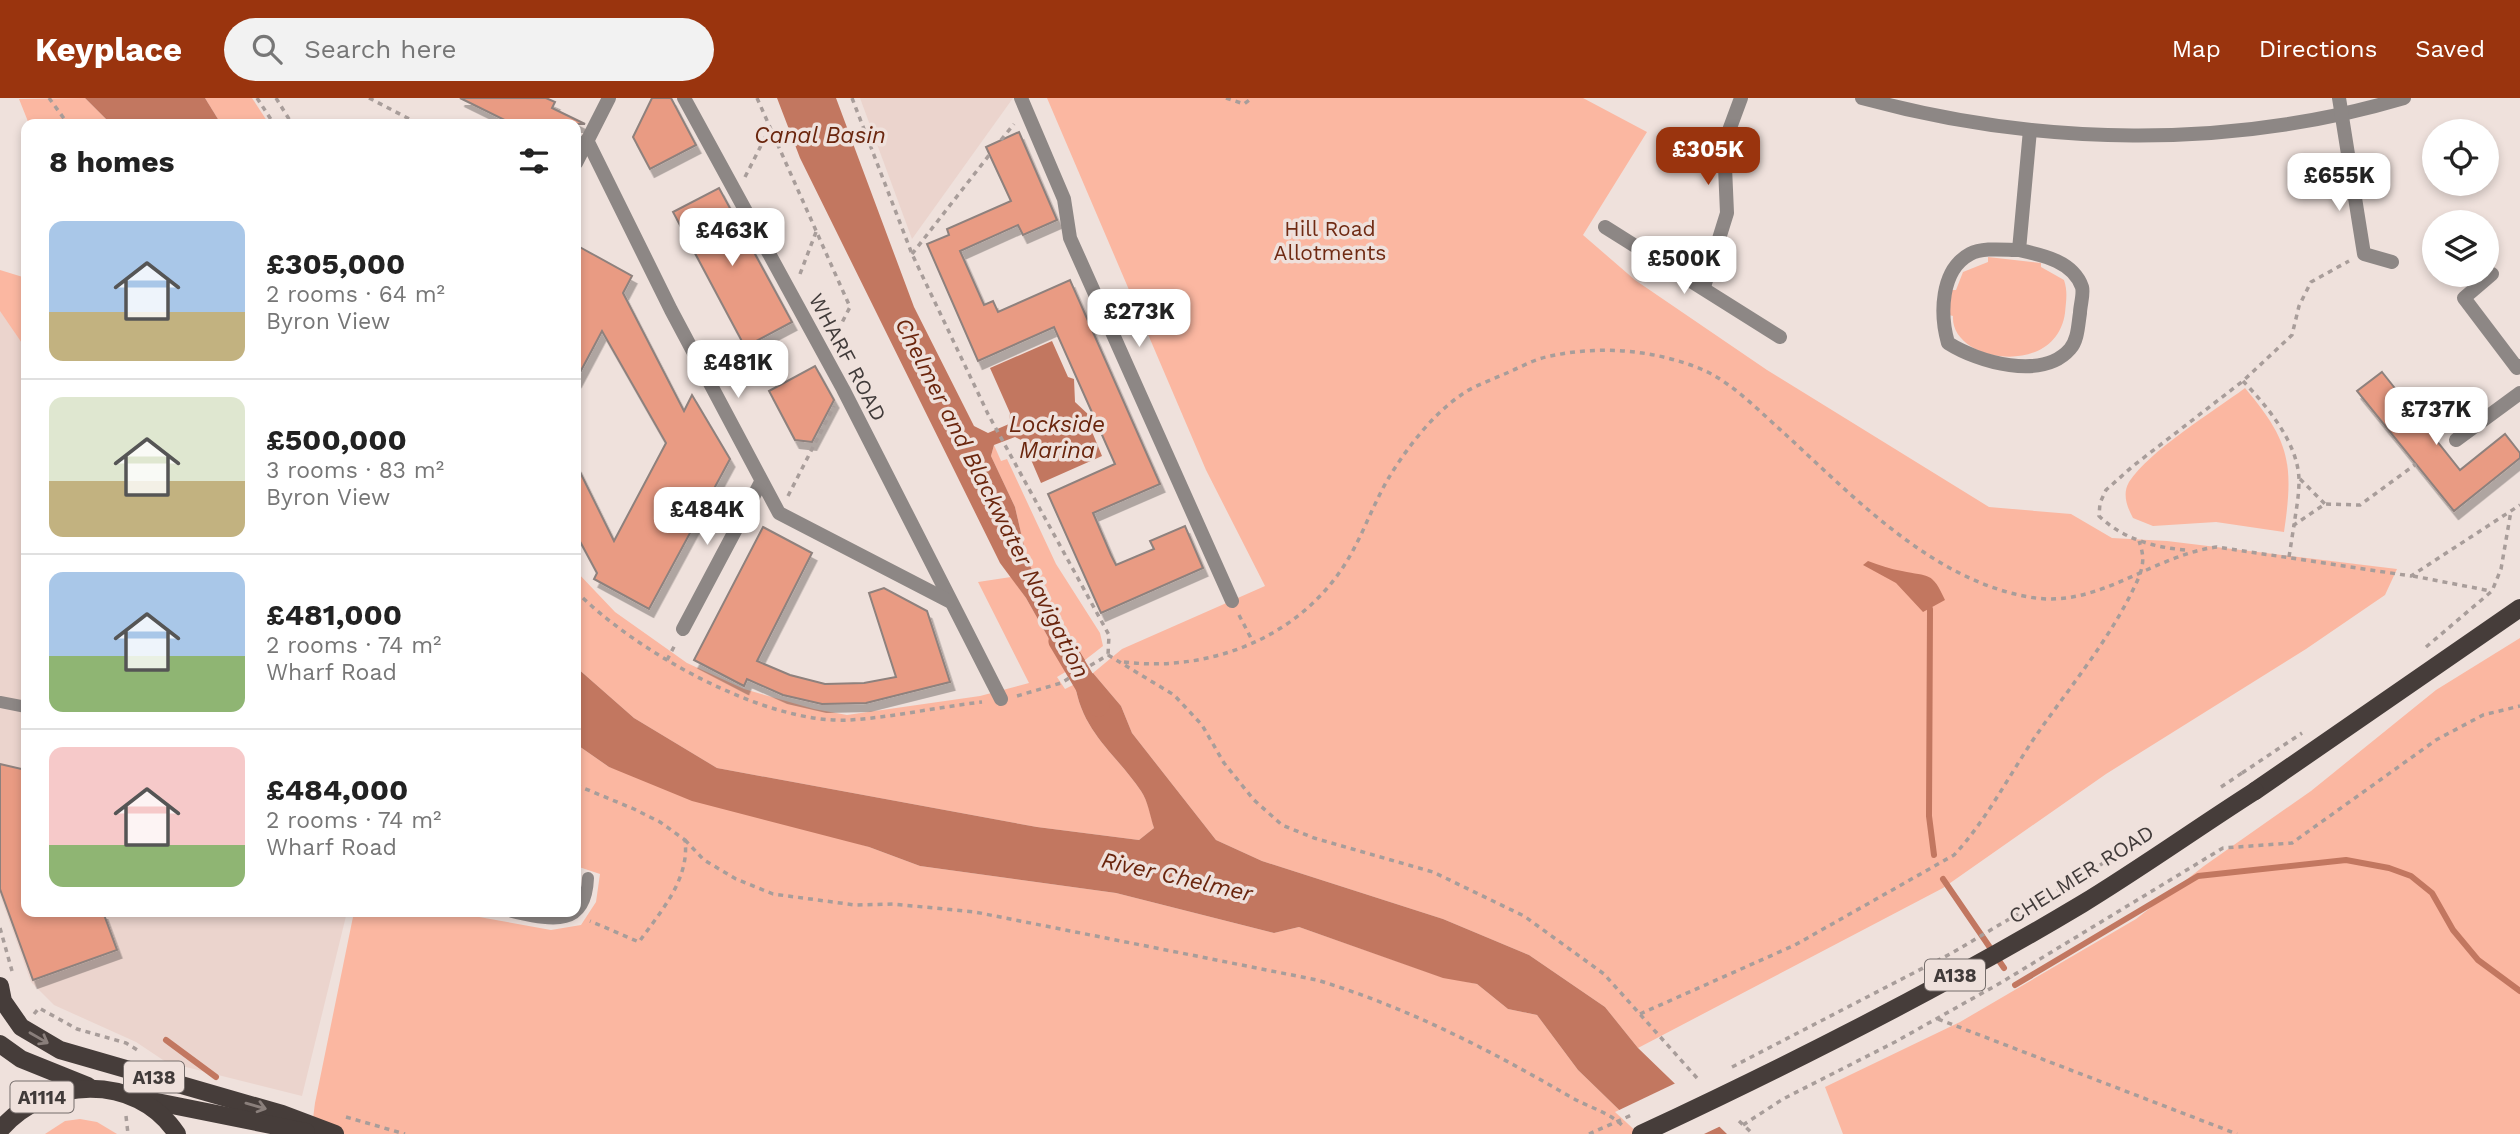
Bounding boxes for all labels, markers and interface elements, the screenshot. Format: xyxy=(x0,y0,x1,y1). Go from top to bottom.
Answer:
search box xyxy=(224,18,714,81)
text: Keyplace xyxy=(35,30,182,69)
icon: search xyxy=(248,30,286,68)
text: Search here xyxy=(304,34,457,64)
text: Map xyxy=(2172,35,2221,63)
text: Directions xyxy=(2259,35,2377,63)
text: Saved xyxy=(2415,35,2485,63)
map controls xyxy=(2422,119,2499,287)
button: locate xyxy=(2422,119,2499,196)
water label: Canal Basin xyxy=(754,122,886,149)
pin: £305K xyxy=(1659,127,1757,187)
text: £305K xyxy=(1672,136,1744,163)
icon: filters xyxy=(515,142,553,180)
text: 8 homes xyxy=(49,144,175,179)
pin: £655K xyxy=(2290,153,2388,213)
text: £655K xyxy=(2303,162,2375,189)
pin: £463K xyxy=(683,208,781,268)
button: layers xyxy=(2422,210,2499,287)
park label: Hill Road Allotments xyxy=(1274,216,1386,265)
text: £463K xyxy=(696,217,768,244)
pin: £500K xyxy=(1635,236,1733,296)
text: £500K xyxy=(1647,245,1721,272)
text: £305,000 xyxy=(266,246,405,281)
icon: home xyxy=(105,249,189,333)
text: 2 rooms · 64 m² xyxy=(266,281,445,308)
street label: WHARF ROAD xyxy=(804,289,892,425)
pin: £273K xyxy=(1090,289,1188,349)
text: £273K xyxy=(1103,298,1175,325)
text: Byron View xyxy=(266,308,390,335)
water label: Chelmer and Blackwater Navigation xyxy=(889,314,1095,682)
pin: £481K xyxy=(689,341,787,400)
text: £481K xyxy=(703,349,773,376)
pin: £737K xyxy=(2387,388,2485,447)
text: £737K xyxy=(2401,396,2471,423)
water label: Lockside Marina xyxy=(1009,411,1105,464)
text: £500,000 xyxy=(266,422,407,457)
icon: home xyxy=(105,425,189,509)
text: 3 rooms · 83 m² xyxy=(266,457,444,484)
text: Byron View xyxy=(266,484,390,511)
pin: £484K xyxy=(658,488,756,547)
text: £484K xyxy=(670,496,744,523)
text: £481,000 xyxy=(266,597,402,632)
icon: home xyxy=(105,600,189,684)
text: 2 rooms · 74 m² xyxy=(266,632,441,659)
text: Wharf Road xyxy=(266,659,397,686)
text: £484,000 xyxy=(266,772,408,807)
icon: home xyxy=(105,775,189,859)
text: 2 rooms · 74 m² xyxy=(266,807,441,834)
street label: CHELMER ROAD xyxy=(2004,819,2158,929)
text: Wharf Road xyxy=(266,834,397,861)
water label: River Chelmer xyxy=(1099,846,1256,908)
road number: A138 xyxy=(1925,960,1985,990)
one-way arrow xyxy=(29,1031,49,1045)
road number: A138 xyxy=(124,1062,184,1093)
road number: A1114 xyxy=(10,1082,74,1113)
one-way arrow xyxy=(245,1101,267,1114)

